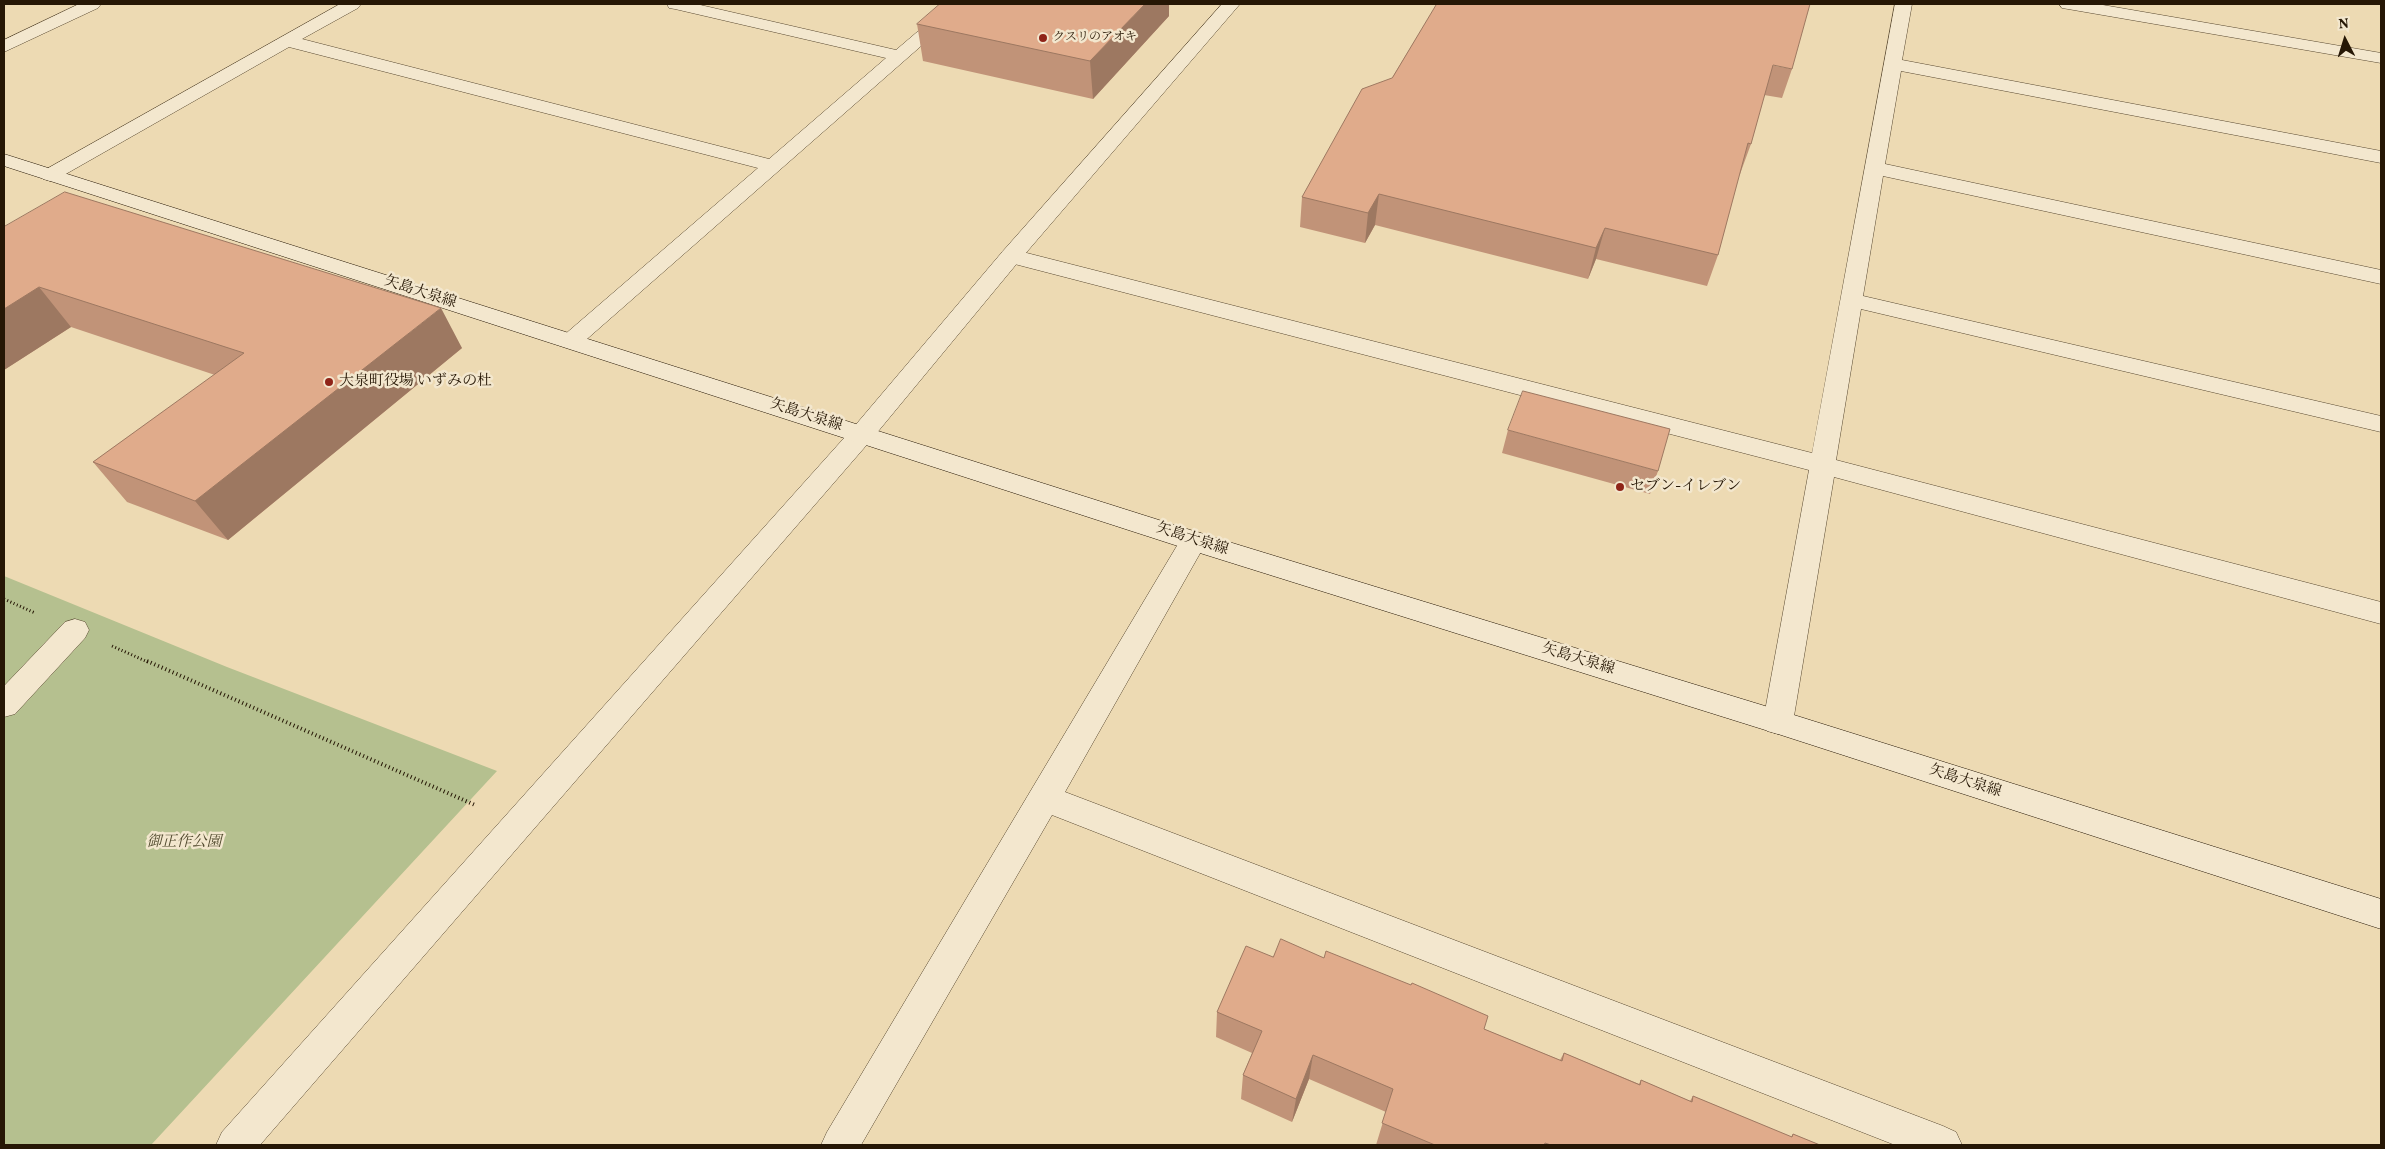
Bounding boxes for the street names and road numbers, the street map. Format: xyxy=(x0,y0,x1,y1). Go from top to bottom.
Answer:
street label: 矢島大泉線 xyxy=(382,273,458,313)
street label: 矢島大泉線 xyxy=(768,396,844,436)
street label: 矢島大泉線 xyxy=(1154,520,1230,560)
street label: 矢島大泉線 xyxy=(1540,640,1616,680)
street label: 矢島大泉線 xyxy=(1927,762,2003,802)

